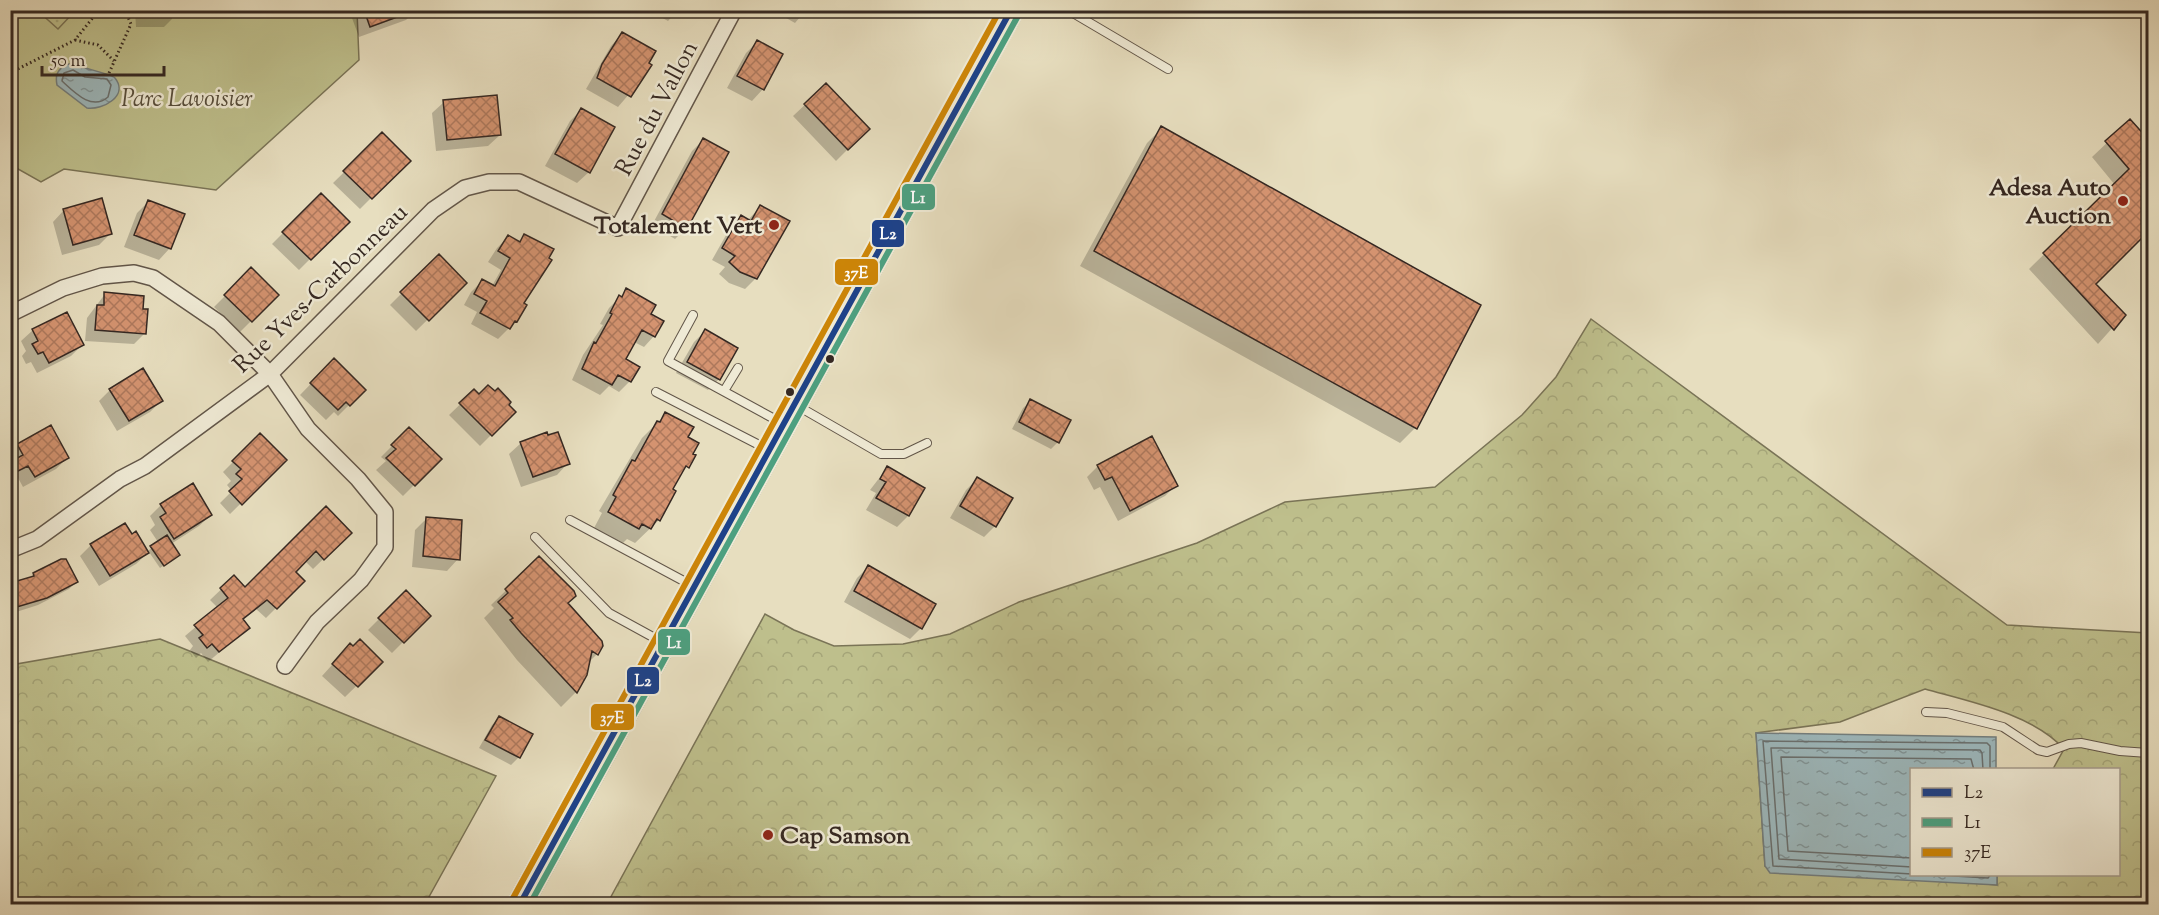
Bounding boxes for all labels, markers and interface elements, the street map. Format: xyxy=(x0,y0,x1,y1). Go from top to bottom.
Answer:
street label: Rue du Vallon xyxy=(608,35,708,182)
scale bar xyxy=(42,39,164,77)
text: 50 m xyxy=(50,49,86,75)
park label: Parc Lavoisier xyxy=(121,83,253,117)
place label: Adesa Auto Auction xyxy=(1989,172,2112,234)
line badge: L1 xyxy=(901,183,936,211)
text: L1 xyxy=(910,188,926,211)
marker: Adesa Auto Auction xyxy=(2116,194,2130,208)
street label: Rue Yves-Carbonneau xyxy=(226,197,417,382)
place label: Totalement Vert xyxy=(594,210,763,244)
marker: Totalement Vert xyxy=(767,218,781,232)
line badge: L2 xyxy=(871,219,905,248)
text: L2 xyxy=(879,224,897,247)
line badge: 37E xyxy=(834,258,879,286)
text: 37E xyxy=(844,263,868,286)
unlabelled marker xyxy=(824,353,836,365)
unlabelled marker xyxy=(784,386,796,398)
line badge: L1 xyxy=(657,628,691,656)
text: L1 xyxy=(666,633,682,656)
line badge: L2 xyxy=(626,666,660,695)
text: L2 xyxy=(634,671,652,694)
line badge: 37E xyxy=(590,703,635,731)
text: 37E xyxy=(600,708,624,731)
legend xyxy=(1910,768,2120,876)
text: L2 xyxy=(1964,781,1984,807)
text: L1 xyxy=(1964,811,1981,837)
place label: Cap Samson xyxy=(780,820,911,854)
marker: Cap Samson xyxy=(761,828,775,842)
text: 37E xyxy=(1964,841,1991,867)

